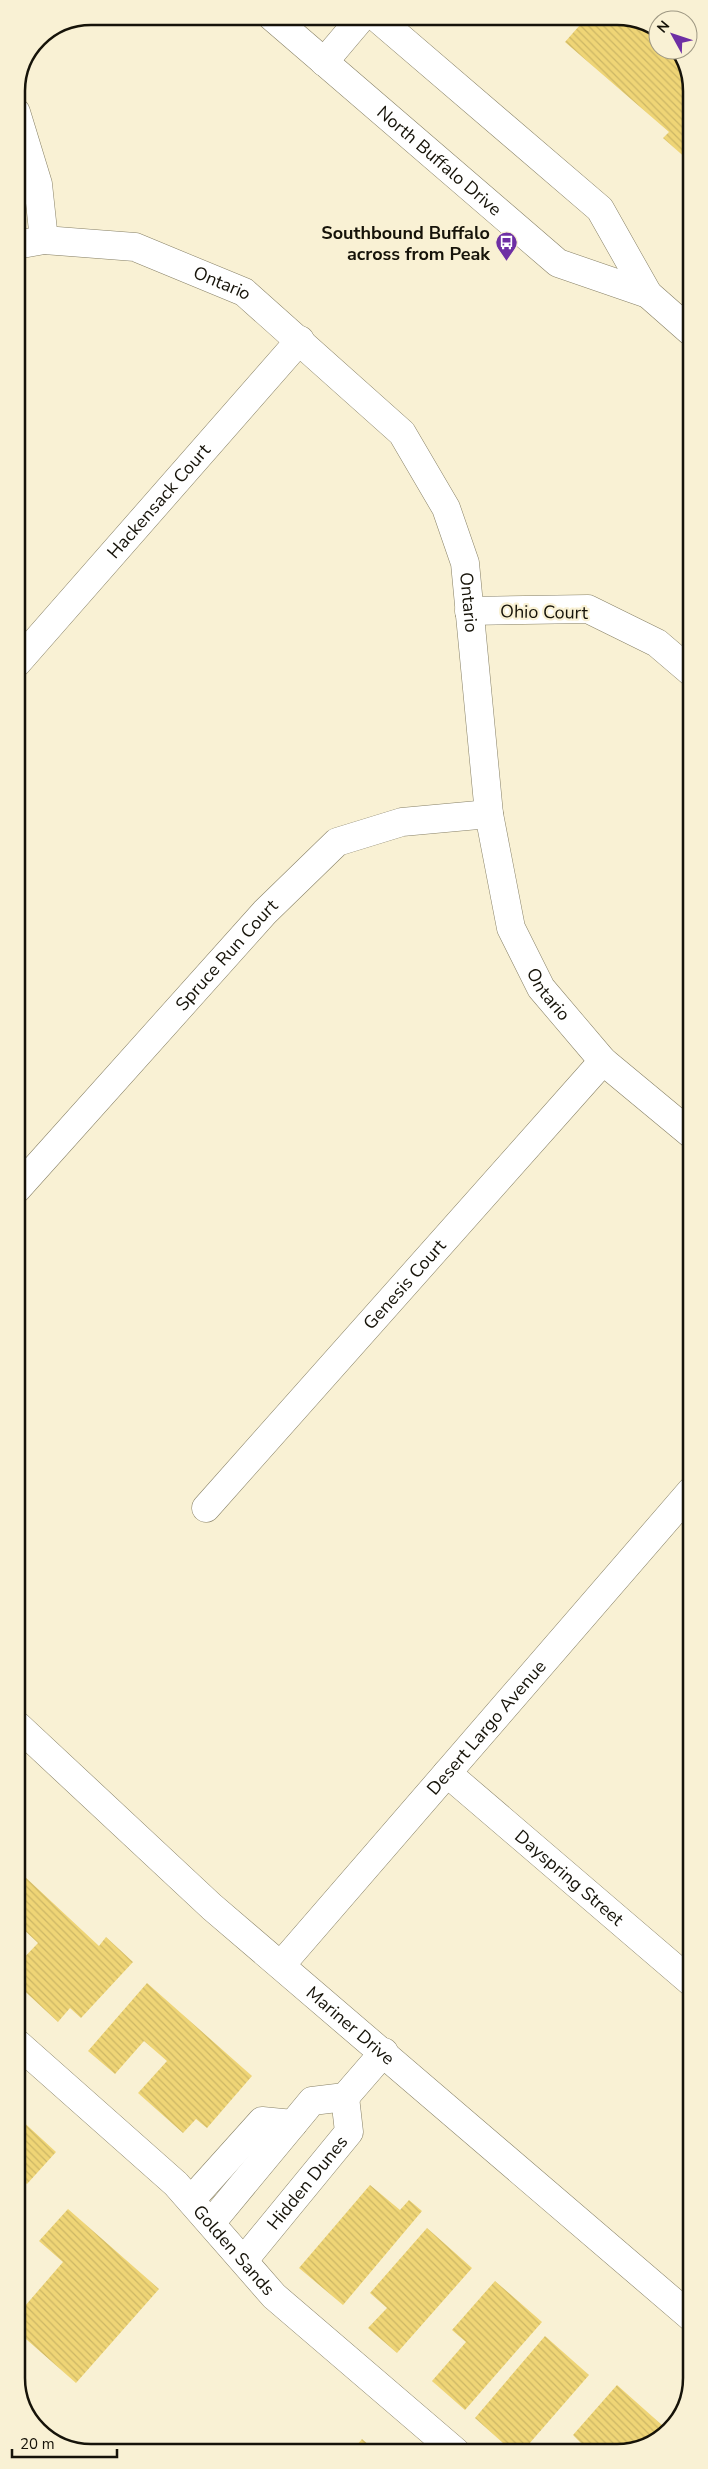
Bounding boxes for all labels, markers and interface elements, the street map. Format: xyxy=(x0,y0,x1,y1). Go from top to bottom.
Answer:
north arrow xyxy=(648,10,698,60)
text: N xyxy=(653,17,674,37)
street label: North Buffalo Drive xyxy=(372,100,507,221)
place label: Southbound Buffalo across from Peak xyxy=(321,221,490,266)
bus stop icon: Southbound Buffalo across from Peak xyxy=(494,231,518,262)
street label: Ontario xyxy=(190,260,257,305)
street label: Hackensack Court xyxy=(102,438,216,564)
street label: Ontario xyxy=(454,571,484,634)
street label: Ohio Court xyxy=(500,599,589,625)
street label: Spruce Run Court xyxy=(170,894,283,1016)
street label: Ontario xyxy=(521,964,576,1026)
street label: Genesis Court xyxy=(358,1234,452,1335)
street label: Desert Largo Avenue xyxy=(421,1655,552,1800)
street label: Dayspring Street xyxy=(510,1824,629,1932)
street label: Mariner Drive xyxy=(301,1981,400,2070)
street label: Hidden Dunes xyxy=(262,2131,353,2235)
street label: Golden Sands xyxy=(188,2200,280,2301)
scale bar xyxy=(12,2426,118,2458)
text: 20 m xyxy=(20,2434,55,2454)

